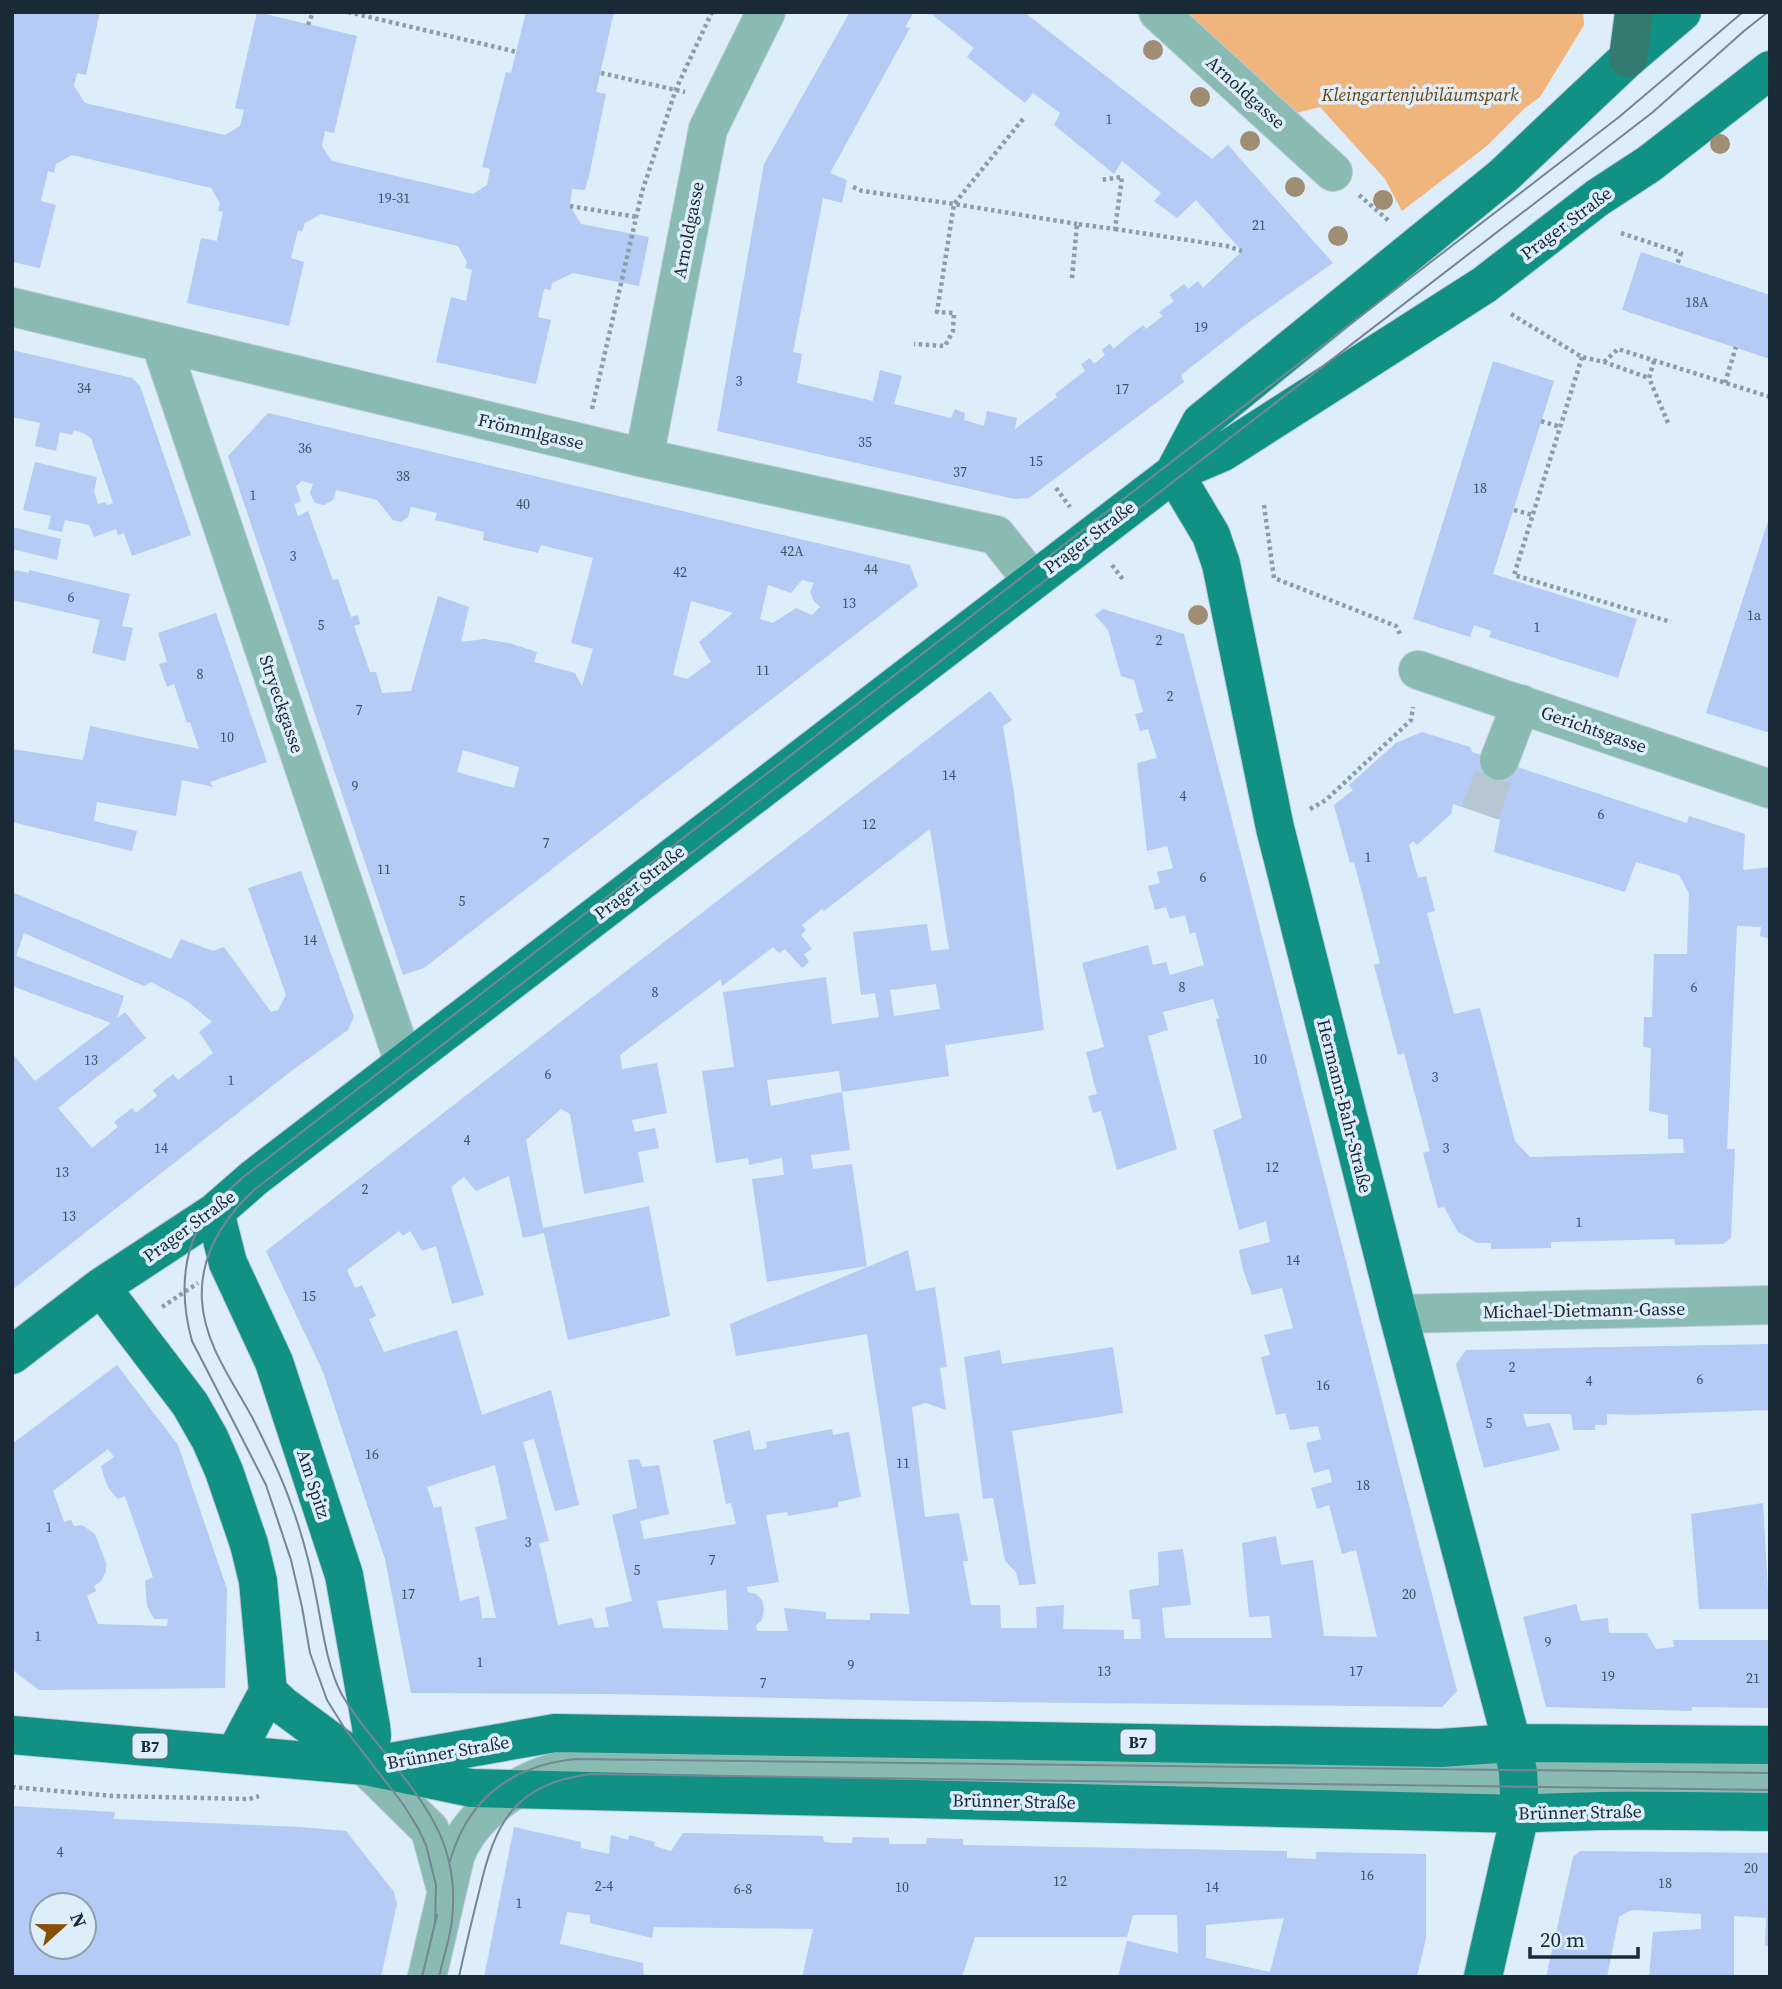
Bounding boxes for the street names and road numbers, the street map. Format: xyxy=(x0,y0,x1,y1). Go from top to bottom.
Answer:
street label: Arnoldgasse xyxy=(1201,50,1291,134)
street label: Arnoldgasse xyxy=(666,179,710,281)
street label: Prager Straße xyxy=(1515,180,1617,266)
street label: Frömmlgasse xyxy=(476,407,586,455)
street label: Prager Straße xyxy=(1038,494,1140,580)
street label: Stryeckgasse xyxy=(254,652,310,756)
street label: Gerichtsgasse xyxy=(1538,699,1650,759)
street label: Prager Straße xyxy=(589,839,689,925)
street label: Hermann-Bahr-Straße xyxy=(1311,1016,1379,1196)
street label: Prager Straße xyxy=(138,1184,240,1268)
street label: Michael-Dietmann-Gasse xyxy=(1483,1296,1685,1324)
street label: Am Spitz xyxy=(291,1446,337,1522)
street label: Brünner Straße xyxy=(385,1729,511,1775)
road number: B7 xyxy=(1120,1730,1156,1754)
road number: B7 xyxy=(132,1734,168,1758)
street label: Brünner Straße xyxy=(952,1787,1076,1815)
street label: Brünner Straße xyxy=(1518,1798,1642,1826)

